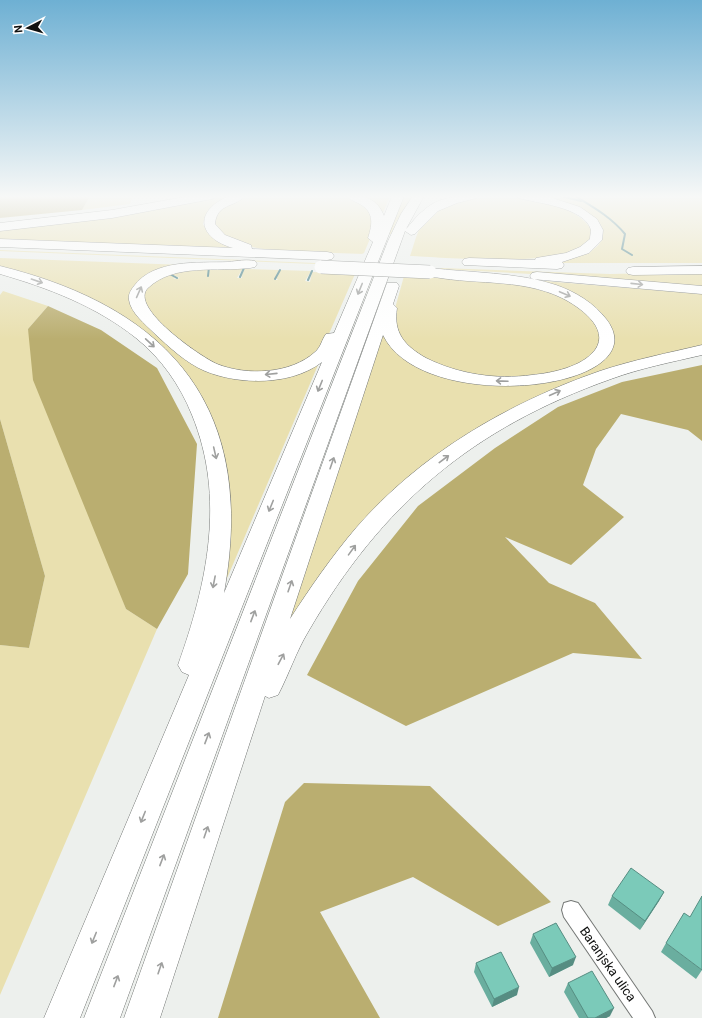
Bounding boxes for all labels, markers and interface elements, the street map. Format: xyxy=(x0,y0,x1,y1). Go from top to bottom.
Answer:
north arrow xyxy=(8,8,48,48)
text: N xyxy=(12,24,25,34)
one-way arrow xyxy=(31,278,44,285)
one-way arrow xyxy=(630,280,643,287)
one-way arrow xyxy=(356,283,363,295)
one-way arrow xyxy=(136,286,143,298)
one-way arrow xyxy=(558,291,570,298)
one-way arrow xyxy=(145,338,155,347)
one-way arrow xyxy=(265,370,278,378)
one-way arrow xyxy=(496,377,509,384)
one-way arrow xyxy=(316,379,324,391)
one-way arrow xyxy=(549,389,561,396)
one-way arrow xyxy=(212,447,220,460)
one-way arrow xyxy=(438,455,449,463)
one-way arrow xyxy=(329,457,337,469)
one-way arrow xyxy=(267,500,274,512)
one-way arrow xyxy=(347,544,356,555)
one-way arrow xyxy=(210,575,218,588)
one-way arrow xyxy=(287,580,295,592)
one-way arrow xyxy=(250,611,258,623)
one-way arrow xyxy=(278,653,286,665)
one-way arrow xyxy=(204,733,212,745)
one-way arrow xyxy=(139,811,147,823)
one-way arrow xyxy=(203,826,211,838)
one-way arrow xyxy=(158,854,166,866)
street label: Baranjska ulica xyxy=(577,924,639,1004)
one-way arrow xyxy=(90,931,98,943)
one-way arrow xyxy=(156,962,164,974)
one-way arrow xyxy=(113,975,120,988)

